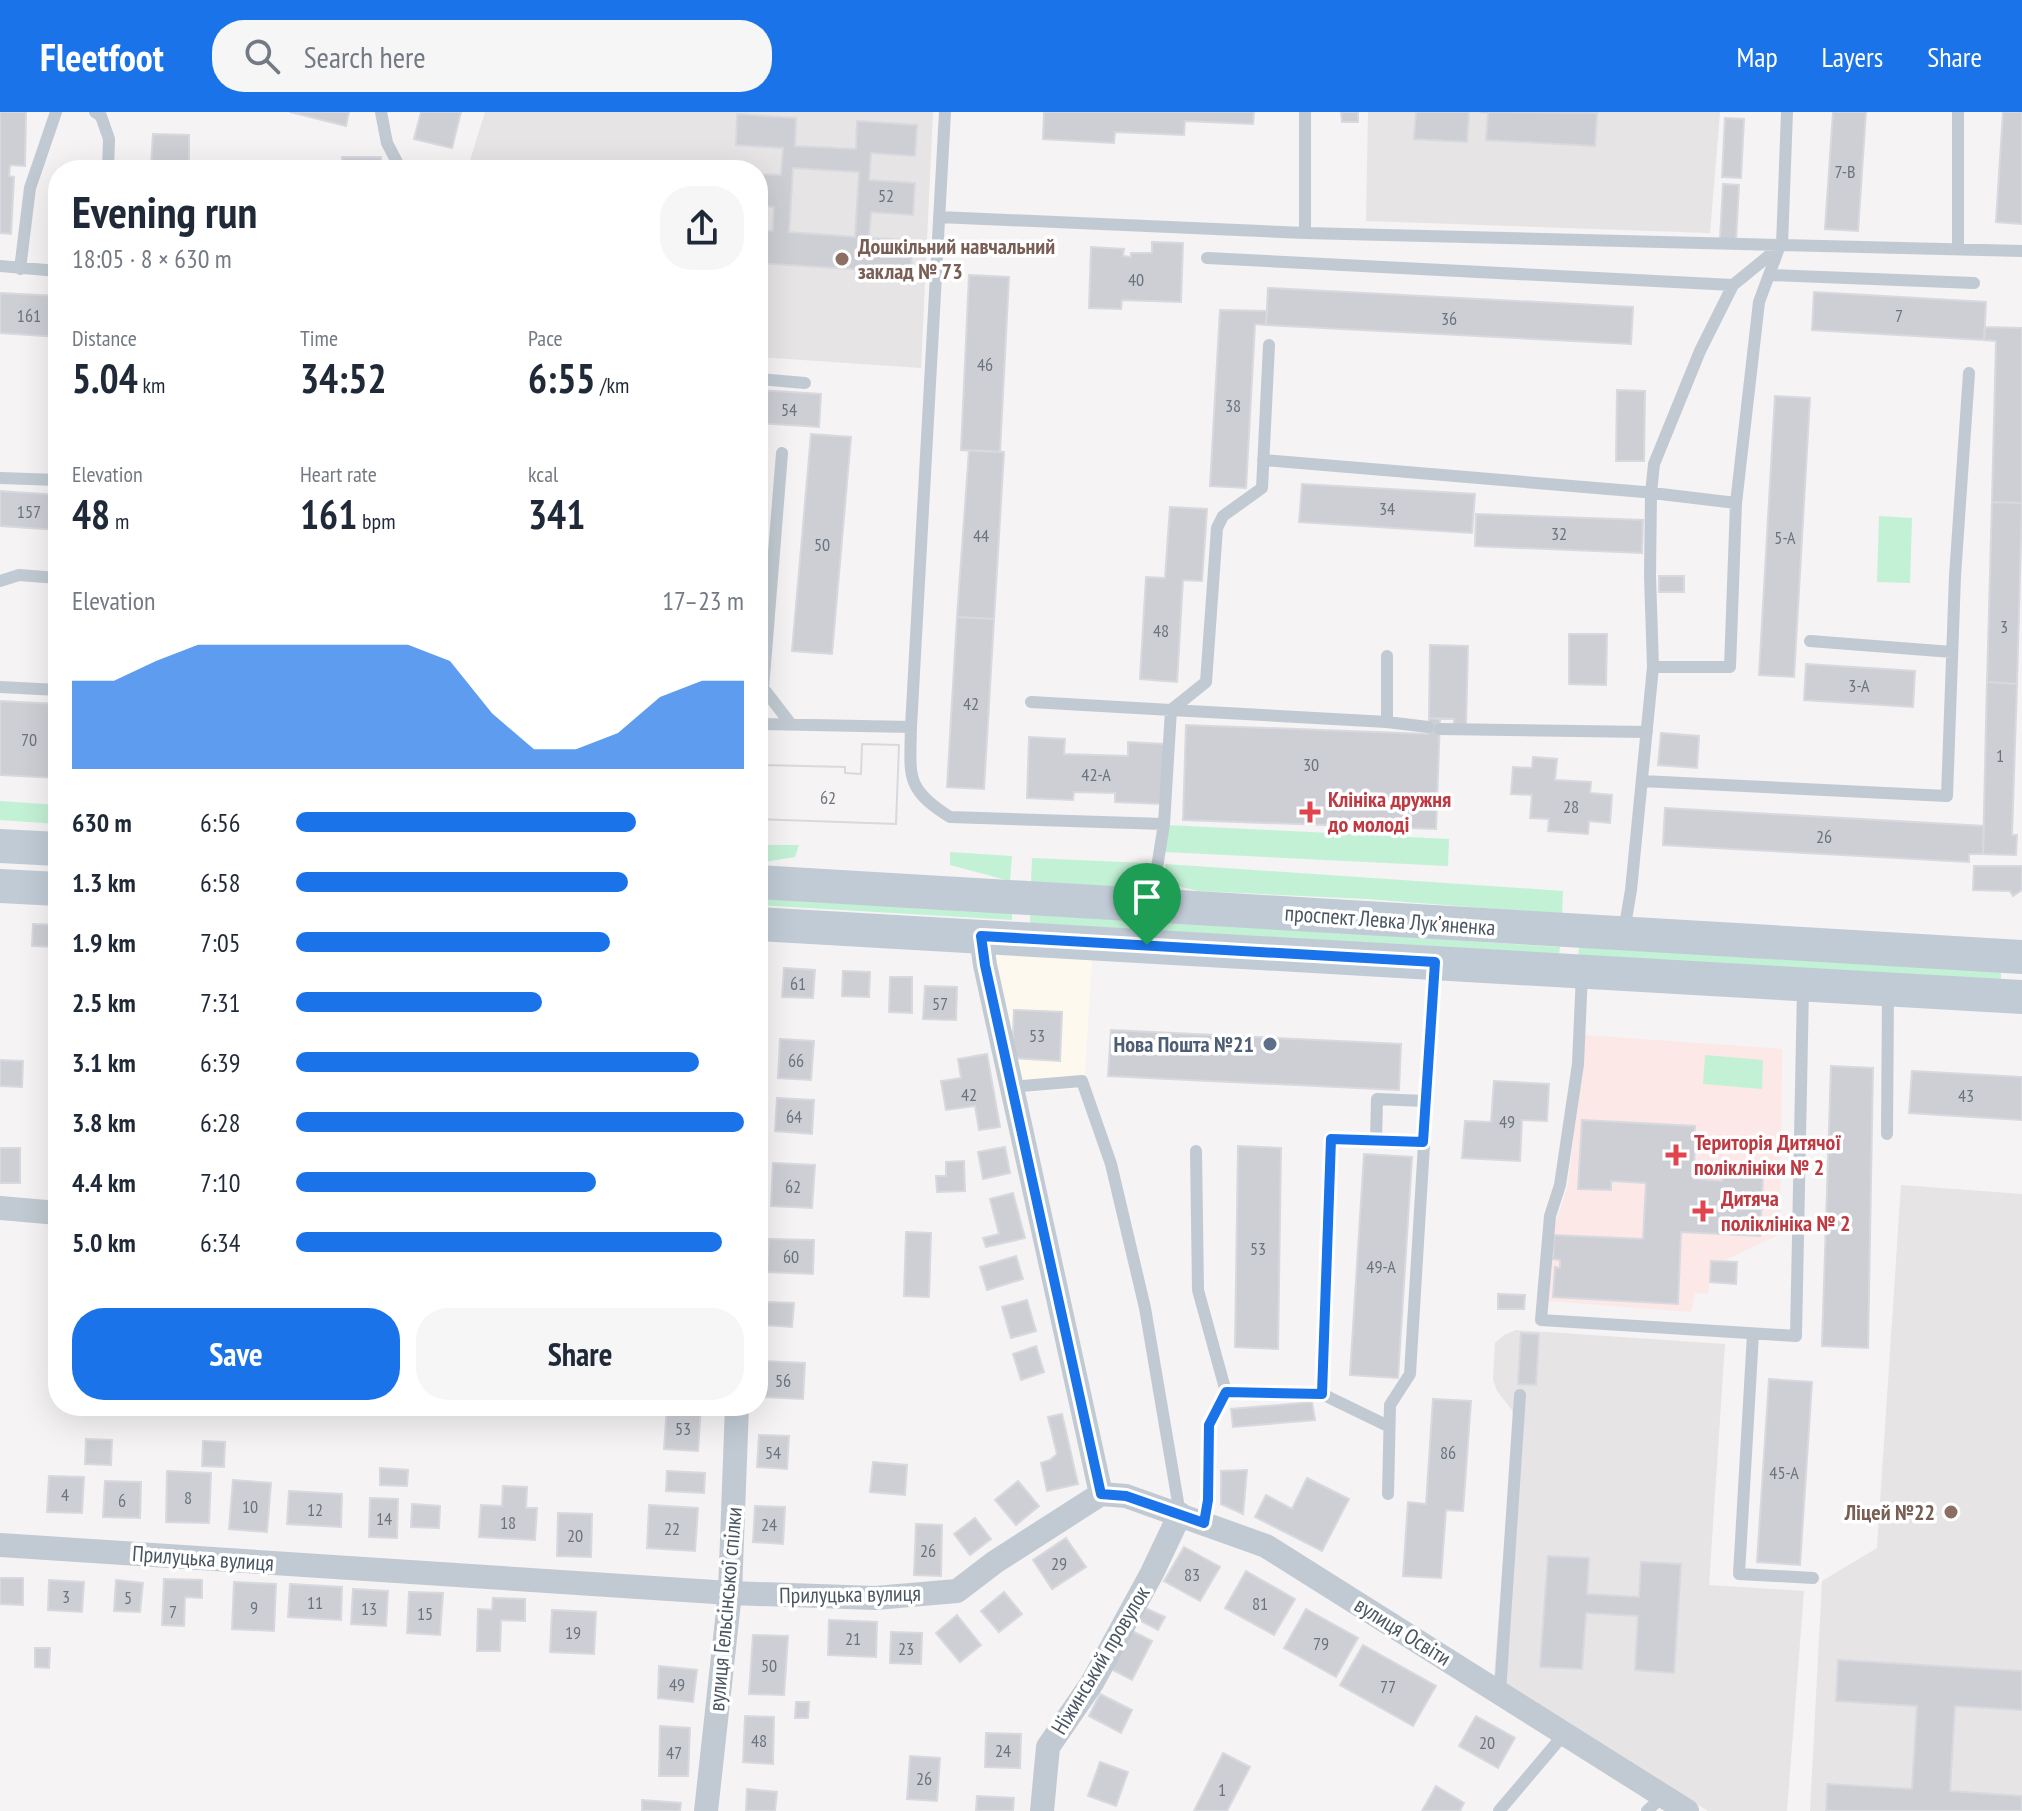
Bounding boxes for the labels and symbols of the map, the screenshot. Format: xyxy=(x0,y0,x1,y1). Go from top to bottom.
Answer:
house number: 7-В xyxy=(1835,160,1855,183)
house number: 52 xyxy=(878,184,894,207)
place label: Дошкільний навчальний заклад № 73 xyxy=(858,232,1055,285)
marker: Дошкільний навчальний заклад № 73 xyxy=(833,250,851,268)
house number: 40 xyxy=(1128,268,1144,291)
house number: 161 xyxy=(17,304,41,327)
house number: 7 xyxy=(1895,304,1903,327)
house number: 36 xyxy=(1441,307,1457,330)
house number: 46 xyxy=(977,353,993,376)
house number: 38 xyxy=(1225,394,1241,417)
house number: 54 xyxy=(781,398,797,421)
house number: 34 xyxy=(1379,497,1395,520)
house number: 157 xyxy=(17,500,41,523)
house number: 32 xyxy=(1551,522,1567,545)
house number: 44 xyxy=(973,524,989,547)
house number: 5-А xyxy=(1774,526,1796,549)
house number: 50 xyxy=(814,533,830,556)
house number: 3 xyxy=(2000,615,2008,638)
house number: 48 xyxy=(1153,619,1169,642)
house number: 3-А xyxy=(1848,674,1870,697)
house number: 42 xyxy=(963,692,979,715)
house number: 70 xyxy=(21,728,37,751)
house number: 1 xyxy=(1996,744,2004,767)
house number: 30 xyxy=(1303,753,1319,776)
house number: 42-А xyxy=(1081,763,1111,786)
place label: Клініка дружня до молоді xyxy=(1327,785,1451,838)
house number: 62 xyxy=(820,786,836,809)
house number: 28 xyxy=(1563,795,1579,818)
marker: Клініка дружня до молоді xyxy=(1299,801,1321,823)
house number: 26 xyxy=(1816,825,1832,848)
pin xyxy=(1113,863,1181,945)
street label: проспект Левка Лукʼяненка xyxy=(1284,899,1496,941)
house number: 61 xyxy=(790,972,806,995)
house number: 57 xyxy=(932,992,948,1015)
house number: 53 xyxy=(1029,1024,1045,1047)
place label: Нова Пошта №21 xyxy=(1114,1030,1254,1058)
marker: Нова Пошта №21 xyxy=(1261,1035,1279,1053)
house number: 66 xyxy=(788,1049,804,1072)
house number: 42 xyxy=(961,1083,977,1106)
house number: 43 xyxy=(1958,1084,1974,1107)
house number: 64 xyxy=(786,1105,802,1128)
house number: 49 xyxy=(1499,1110,1515,1133)
place label: Територія Дитячої поліклініки № 2 xyxy=(1694,1128,1841,1181)
marker: Територія Дитячої поліклініки № 2 xyxy=(1665,1144,1687,1166)
house number: 62 xyxy=(785,1175,801,1198)
place label: Дитяча поліклініка № 2 xyxy=(1721,1184,1850,1237)
marker: Дитяча поліклініка № 2 xyxy=(1692,1200,1714,1222)
house number: 53 xyxy=(1250,1237,1266,1260)
house number: 60 xyxy=(783,1245,799,1268)
house number: 49-А xyxy=(1366,1255,1396,1278)
house number: 56 xyxy=(775,1369,791,1392)
house number: 53 xyxy=(675,1417,691,1440)
house number: 54 xyxy=(765,1441,781,1464)
house number: 86 xyxy=(1440,1441,1456,1464)
house number: 45-А xyxy=(1769,1461,1799,1484)
house number: 4 xyxy=(61,1483,69,1506)
house number: 8 xyxy=(184,1486,192,1509)
house number: 6 xyxy=(118,1489,126,1512)
house number: 10 xyxy=(242,1495,258,1518)
house number: 12 xyxy=(307,1498,323,1521)
place label: Ліцей №22 xyxy=(1844,1498,1935,1526)
marker: Ліцей №22 xyxy=(1942,1503,1960,1521)
street label: вулиця Гельсінської спілки xyxy=(702,1506,748,1712)
house number: 14 xyxy=(376,1507,392,1530)
house number: 18 xyxy=(500,1511,516,1534)
house number: 24 xyxy=(761,1513,777,1536)
house number: 22 xyxy=(664,1517,680,1540)
house number: 20 xyxy=(567,1524,583,1547)
street label: Прилуцька вулиця xyxy=(131,1539,275,1577)
house number: 26 xyxy=(920,1539,936,1562)
house number: 29 xyxy=(1051,1552,1067,1575)
house number: 83 xyxy=(1184,1563,1200,1586)
street label: Прилуцька вулиця xyxy=(779,1579,921,1609)
street label: Ніжинський провулок xyxy=(1045,1580,1156,1739)
house number: 3 xyxy=(62,1585,70,1608)
house number: 5 xyxy=(124,1586,132,1609)
street label: вулиця Освіти xyxy=(1350,1590,1456,1672)
house number: 11 xyxy=(307,1591,323,1614)
house number: 81 xyxy=(1252,1592,1268,1615)
house number: 9 xyxy=(250,1596,258,1619)
house number: 13 xyxy=(361,1597,377,1620)
house number: 7 xyxy=(169,1600,177,1623)
house number: 15 xyxy=(417,1602,433,1625)
house number: 19 xyxy=(565,1621,581,1644)
house number: 21 xyxy=(845,1627,861,1650)
house number: 79 xyxy=(1313,1632,1329,1655)
house number: 23 xyxy=(898,1637,914,1660)
house number: 50 xyxy=(761,1654,777,1677)
house number: 49 xyxy=(669,1673,685,1696)
house number: 77 xyxy=(1380,1675,1396,1698)
house number: 48 xyxy=(751,1729,767,1752)
house number: 20 xyxy=(1479,1731,1495,1754)
house number: 24 xyxy=(995,1739,1011,1762)
house number: 47 xyxy=(666,1741,682,1764)
house number: 26 xyxy=(916,1767,932,1790)
house number: 1 xyxy=(1218,1778,1226,1801)

